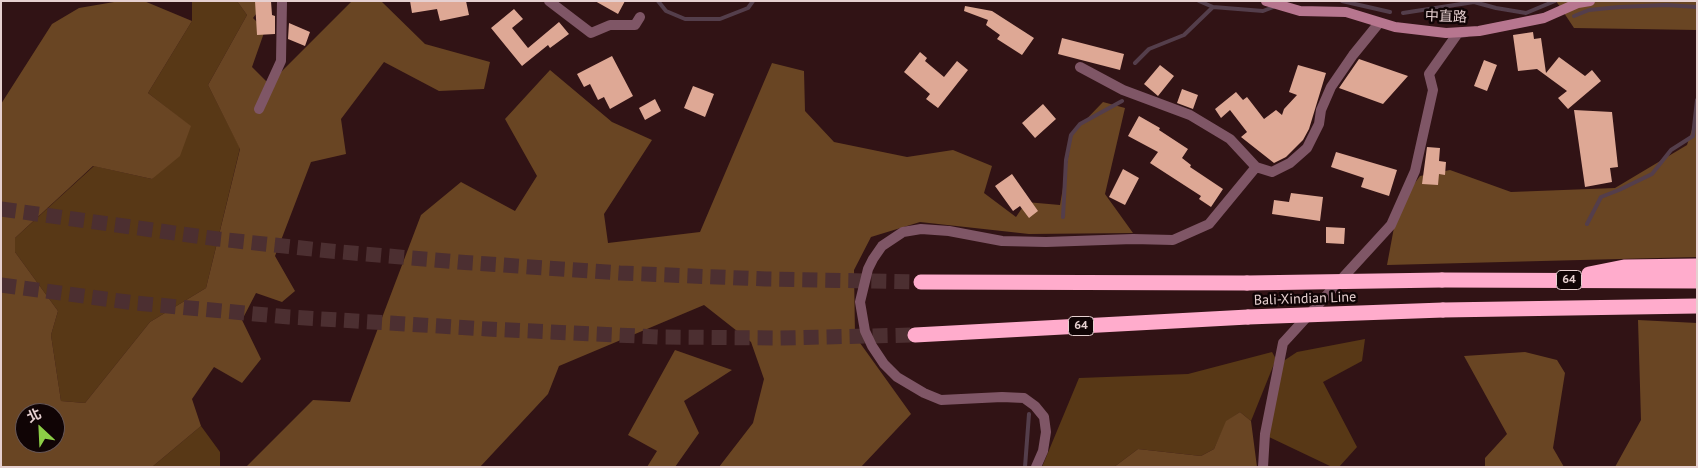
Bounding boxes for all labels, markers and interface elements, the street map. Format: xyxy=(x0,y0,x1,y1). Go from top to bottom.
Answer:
street label: 中直路 xyxy=(1425,8,1467,26)
road number: 64 xyxy=(1556,270,1582,290)
street label: Bali-Xindian Line xyxy=(1254,289,1356,309)
road number: 64 xyxy=(1068,316,1094,336)
north arrow xyxy=(15,403,65,453)
text: 北 xyxy=(24,404,44,426)

